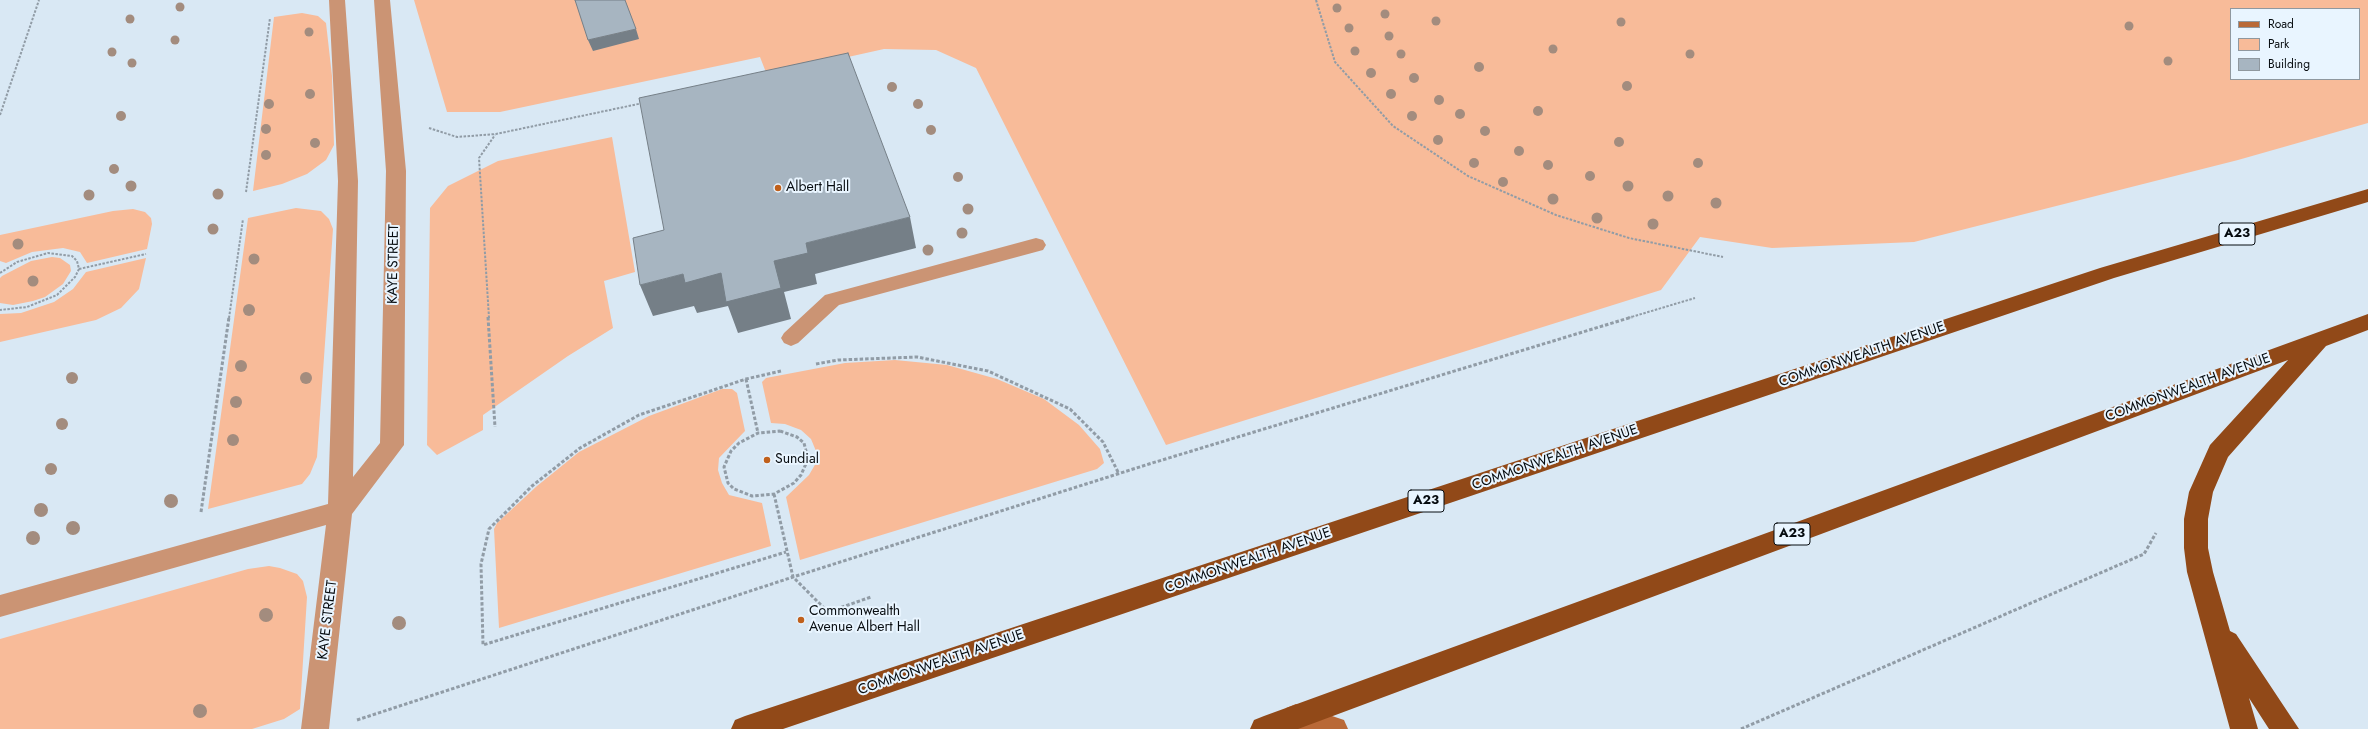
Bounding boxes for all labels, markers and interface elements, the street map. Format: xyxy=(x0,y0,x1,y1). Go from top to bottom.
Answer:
legend xyxy=(2230,8,2360,80)
text: Road xyxy=(2268,15,2294,33)
text: Park xyxy=(2268,35,2289,53)
text: Building xyxy=(2268,55,2310,73)
place label: Albert Hall xyxy=(786,180,849,196)
marker: Albert Hall xyxy=(773,183,783,193)
road number: A23 xyxy=(2219,223,2255,245)
street label: KAYE STREET xyxy=(385,224,403,304)
street label: COMMONWEALTH AVENUE xyxy=(1777,319,1947,391)
street label: COMMONWEALTH AVENUE xyxy=(2103,350,2273,426)
street label: COMMONWEALTH AVENUE xyxy=(1470,422,1640,494)
place label: Sundial xyxy=(775,452,819,468)
marker: Sundial xyxy=(762,455,772,465)
road number: A23 xyxy=(1408,490,1444,512)
road number: A23 xyxy=(1774,523,1810,545)
street label: COMMONWEALTH AVENUE xyxy=(1163,525,1333,597)
street label: KAYE STREET xyxy=(315,579,341,661)
place label: Commonwealth Avenue Albert Hall xyxy=(809,604,920,636)
marker: Commonwealth Avenue Albert Hall xyxy=(796,615,806,625)
street label: COMMONWEALTH AVENUE xyxy=(856,627,1026,699)

